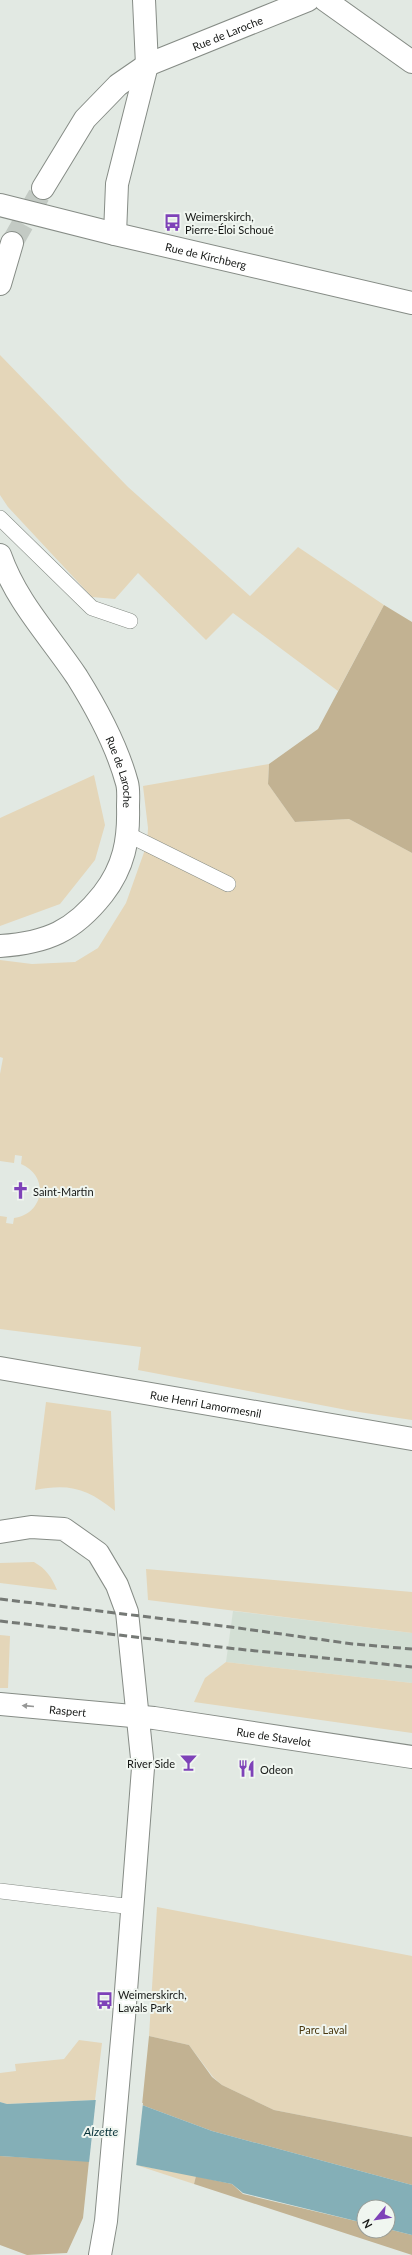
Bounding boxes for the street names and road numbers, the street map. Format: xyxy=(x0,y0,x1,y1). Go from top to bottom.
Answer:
street label: Rue de Laroche xyxy=(190,13,265,53)
street label: Rue de Kirchberg xyxy=(164,239,248,271)
street label: Rue de Laroche xyxy=(104,734,135,808)
street label: Rue Henri Lamormesnil xyxy=(149,1388,263,1419)
street label: Raspert xyxy=(49,1702,87,1718)
street label: Rue de Stavelot xyxy=(236,1724,312,1748)

